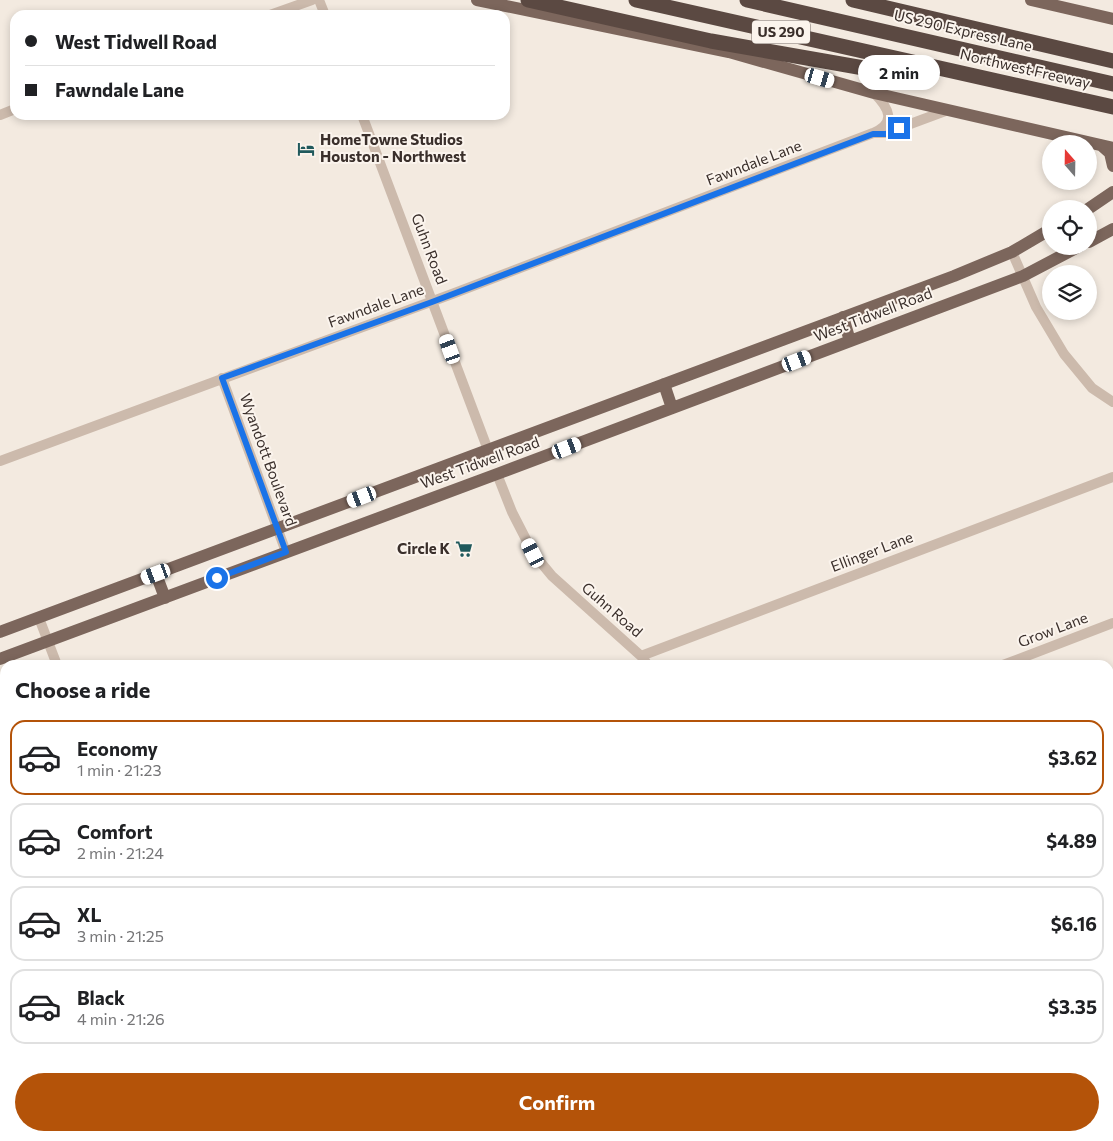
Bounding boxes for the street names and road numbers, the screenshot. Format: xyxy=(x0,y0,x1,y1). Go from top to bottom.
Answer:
street label: US 290 Express Lane xyxy=(892,5,1034,55)
road number: US 290 xyxy=(752,21,810,44)
street label: Northwest Freeway xyxy=(958,44,1092,92)
street label: Fawndale Lane xyxy=(703,136,804,188)
street label: Guhn Road xyxy=(408,211,452,287)
street label: Fawndale Lane xyxy=(325,279,426,331)
street label: West Tidwell Road xyxy=(811,283,934,345)
street label: Wyandott Boulevard xyxy=(237,391,301,528)
street label: West Tidwell Road xyxy=(418,432,542,492)
street label: Ellinger Lane xyxy=(828,527,915,575)
street label: Guhn Road xyxy=(579,578,647,640)
street label: Grow Lane xyxy=(1015,608,1090,651)

